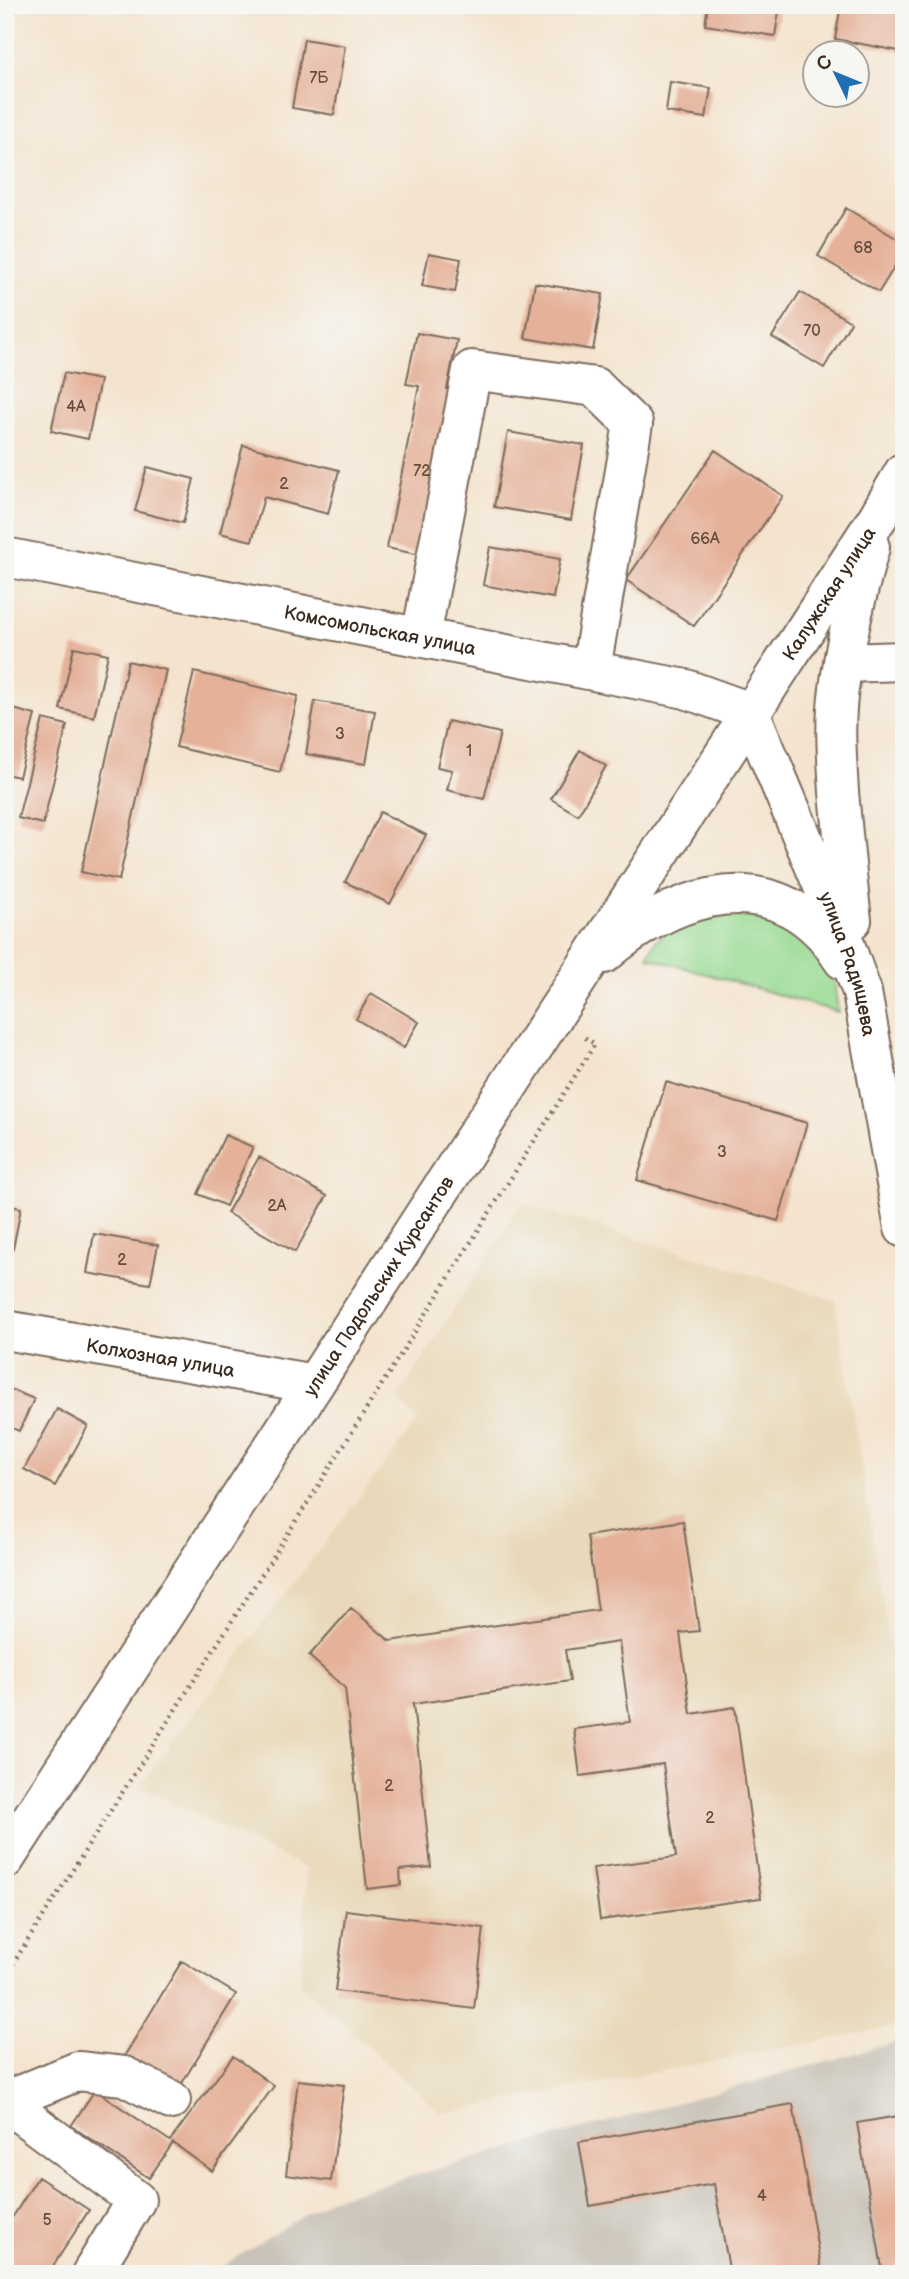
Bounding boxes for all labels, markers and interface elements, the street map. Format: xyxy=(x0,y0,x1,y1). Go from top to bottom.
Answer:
north arrow xyxy=(800,38,870,108)
text: С xyxy=(812,51,838,76)
house number: 7Б xyxy=(310,69,329,88)
house number: 68 xyxy=(853,239,873,258)
house number: 70 xyxy=(803,322,821,341)
house number: 4А xyxy=(66,398,86,417)
house number: 72 xyxy=(413,462,431,481)
house number: 2 xyxy=(279,475,289,494)
street label: Калужская улица xyxy=(778,523,882,665)
house number: 66А xyxy=(690,530,720,549)
street label: Комсомольская улица xyxy=(282,601,478,661)
house number: 3 xyxy=(335,725,345,744)
house number: 1 xyxy=(466,742,472,761)
street label: улица Радищева xyxy=(814,889,880,1038)
house number: 3 xyxy=(717,1143,727,1162)
street label: улица Подольских Курсантов xyxy=(299,1172,459,1401)
house number: 2А xyxy=(267,1197,287,1216)
house number: 2 xyxy=(117,1251,127,1270)
street label: Колхозная улица xyxy=(84,1334,236,1383)
house number: 2 xyxy=(384,1777,394,1796)
house number: 2 xyxy=(705,1809,715,1828)
house number: 4 xyxy=(757,2187,767,2206)
house number: 5 xyxy=(42,2211,52,2230)

